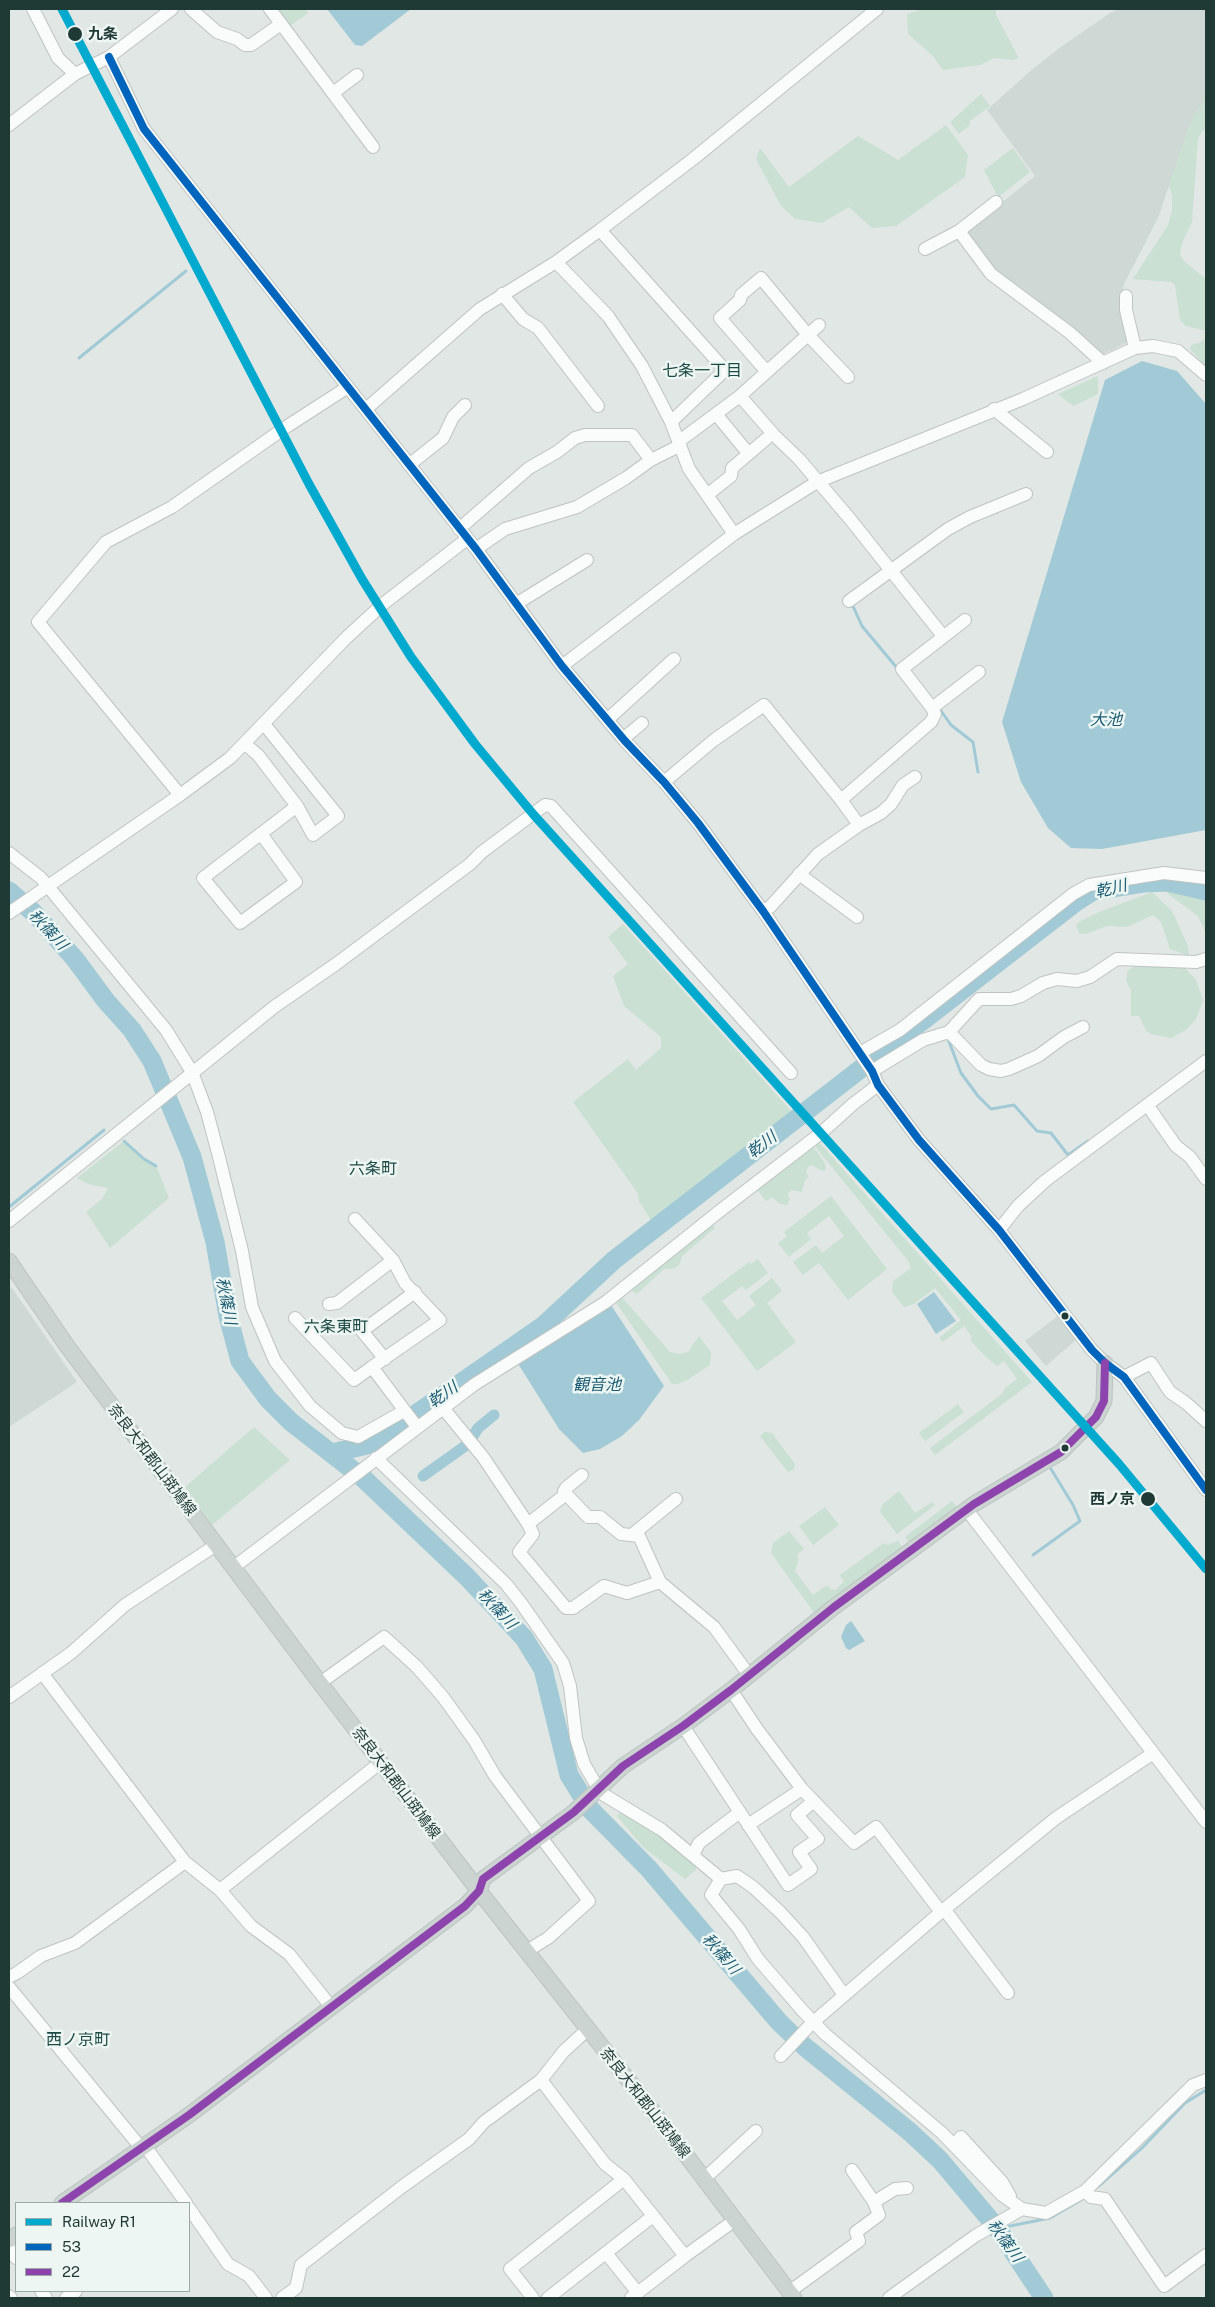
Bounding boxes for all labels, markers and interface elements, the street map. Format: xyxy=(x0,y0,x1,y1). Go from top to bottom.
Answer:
marker: 九条 xyxy=(66,25,84,43)
place label: 九条 xyxy=(88,25,118,43)
district label: 七条一丁目 xyxy=(662,361,742,381)
water label: 大池 xyxy=(1090,710,1122,730)
water label: 乾川 xyxy=(1093,876,1129,902)
water label: 秋篠川 xyxy=(25,906,71,954)
water label: 乾川 xyxy=(743,1128,781,1162)
district label: 六条町 xyxy=(349,1159,397,1179)
water label: 秋篠川 xyxy=(212,1276,240,1326)
unlabelled marker xyxy=(1060,1311,1070,1321)
district label: 六条東町 xyxy=(304,1317,368,1337)
water label: 観音池 xyxy=(573,1375,621,1395)
water label: 乾川 xyxy=(424,1378,462,1412)
street label: 奈良大和郡山斑鳩線 xyxy=(104,1401,200,1519)
unlabelled marker xyxy=(1060,1443,1070,1453)
place label: 西ノ京 xyxy=(1090,1490,1135,1508)
marker: 西ノ京 xyxy=(1139,1490,1157,1508)
water label: 秋篠川 xyxy=(474,1585,520,1633)
street label: 奈良大和郡山斑鳩線 xyxy=(348,1724,444,1842)
water label: 秋篠川 xyxy=(698,1930,744,1978)
district label: 西ノ京町 xyxy=(46,2030,110,2050)
street label: 奈良大和郡山斑鳩線 xyxy=(596,2044,694,2162)
legend xyxy=(15,2202,190,2292)
text: Railway R1 xyxy=(62,2213,136,2230)
water label: 秋篠川 xyxy=(983,2216,1027,2266)
text: 53 xyxy=(62,2238,81,2255)
text: 22 xyxy=(62,2263,80,2280)

